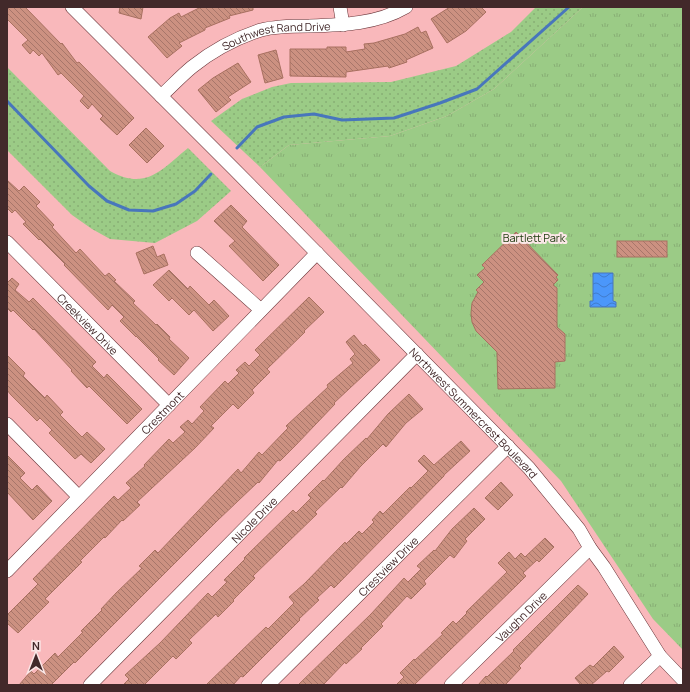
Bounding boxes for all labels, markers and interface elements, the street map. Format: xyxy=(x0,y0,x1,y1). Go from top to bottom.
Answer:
street label: Southwest Rand Drive xyxy=(219,18,331,53)
park label: Bartlett Park xyxy=(503,230,566,245)
street label: Creekview Drive xyxy=(54,290,122,358)
street label: Northwest Summercrest Boulevard xyxy=(406,344,542,481)
street label: Crestmont xyxy=(137,387,187,437)
street label: Nicole Drive xyxy=(227,492,280,546)
street label: Crestview Drive xyxy=(354,532,421,599)
street label: Vaughn Drive xyxy=(492,587,550,645)
north arrow xyxy=(16,636,56,676)
text: N xyxy=(32,638,40,653)

